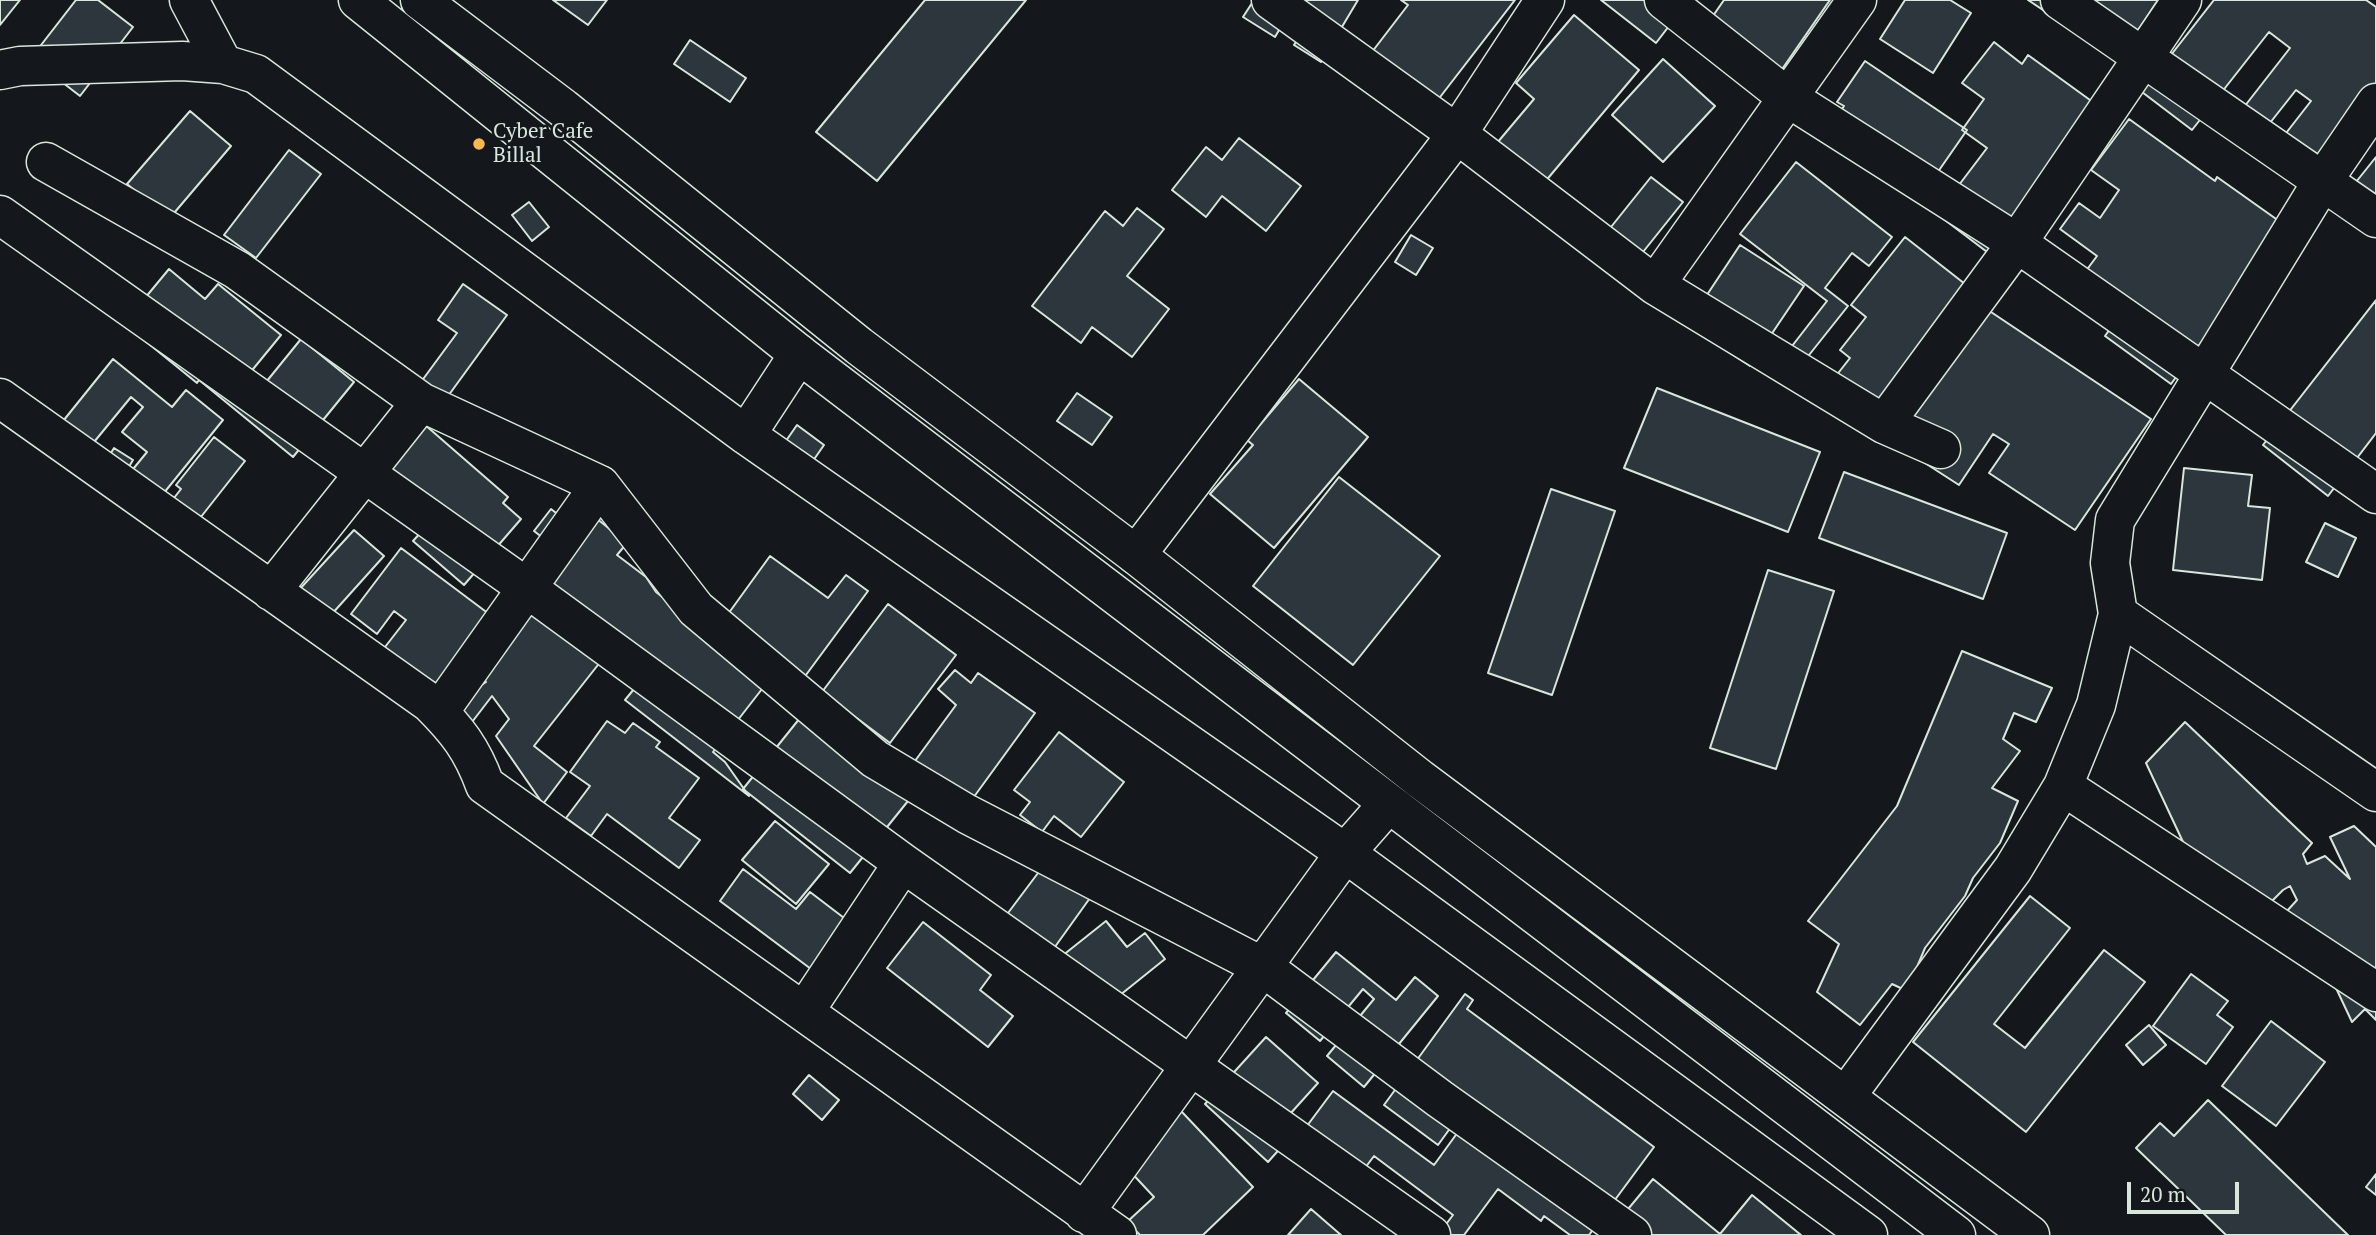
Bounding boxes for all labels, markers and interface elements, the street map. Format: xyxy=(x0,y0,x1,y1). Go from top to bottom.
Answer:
place label: Cyber Cafe Billal xyxy=(493,119,593,169)
marker: Cyber Cafe Billal xyxy=(471,136,487,152)
scale bar xyxy=(2131,1168,2243,1212)
text: 20 m xyxy=(2140,1180,2186,1208)

